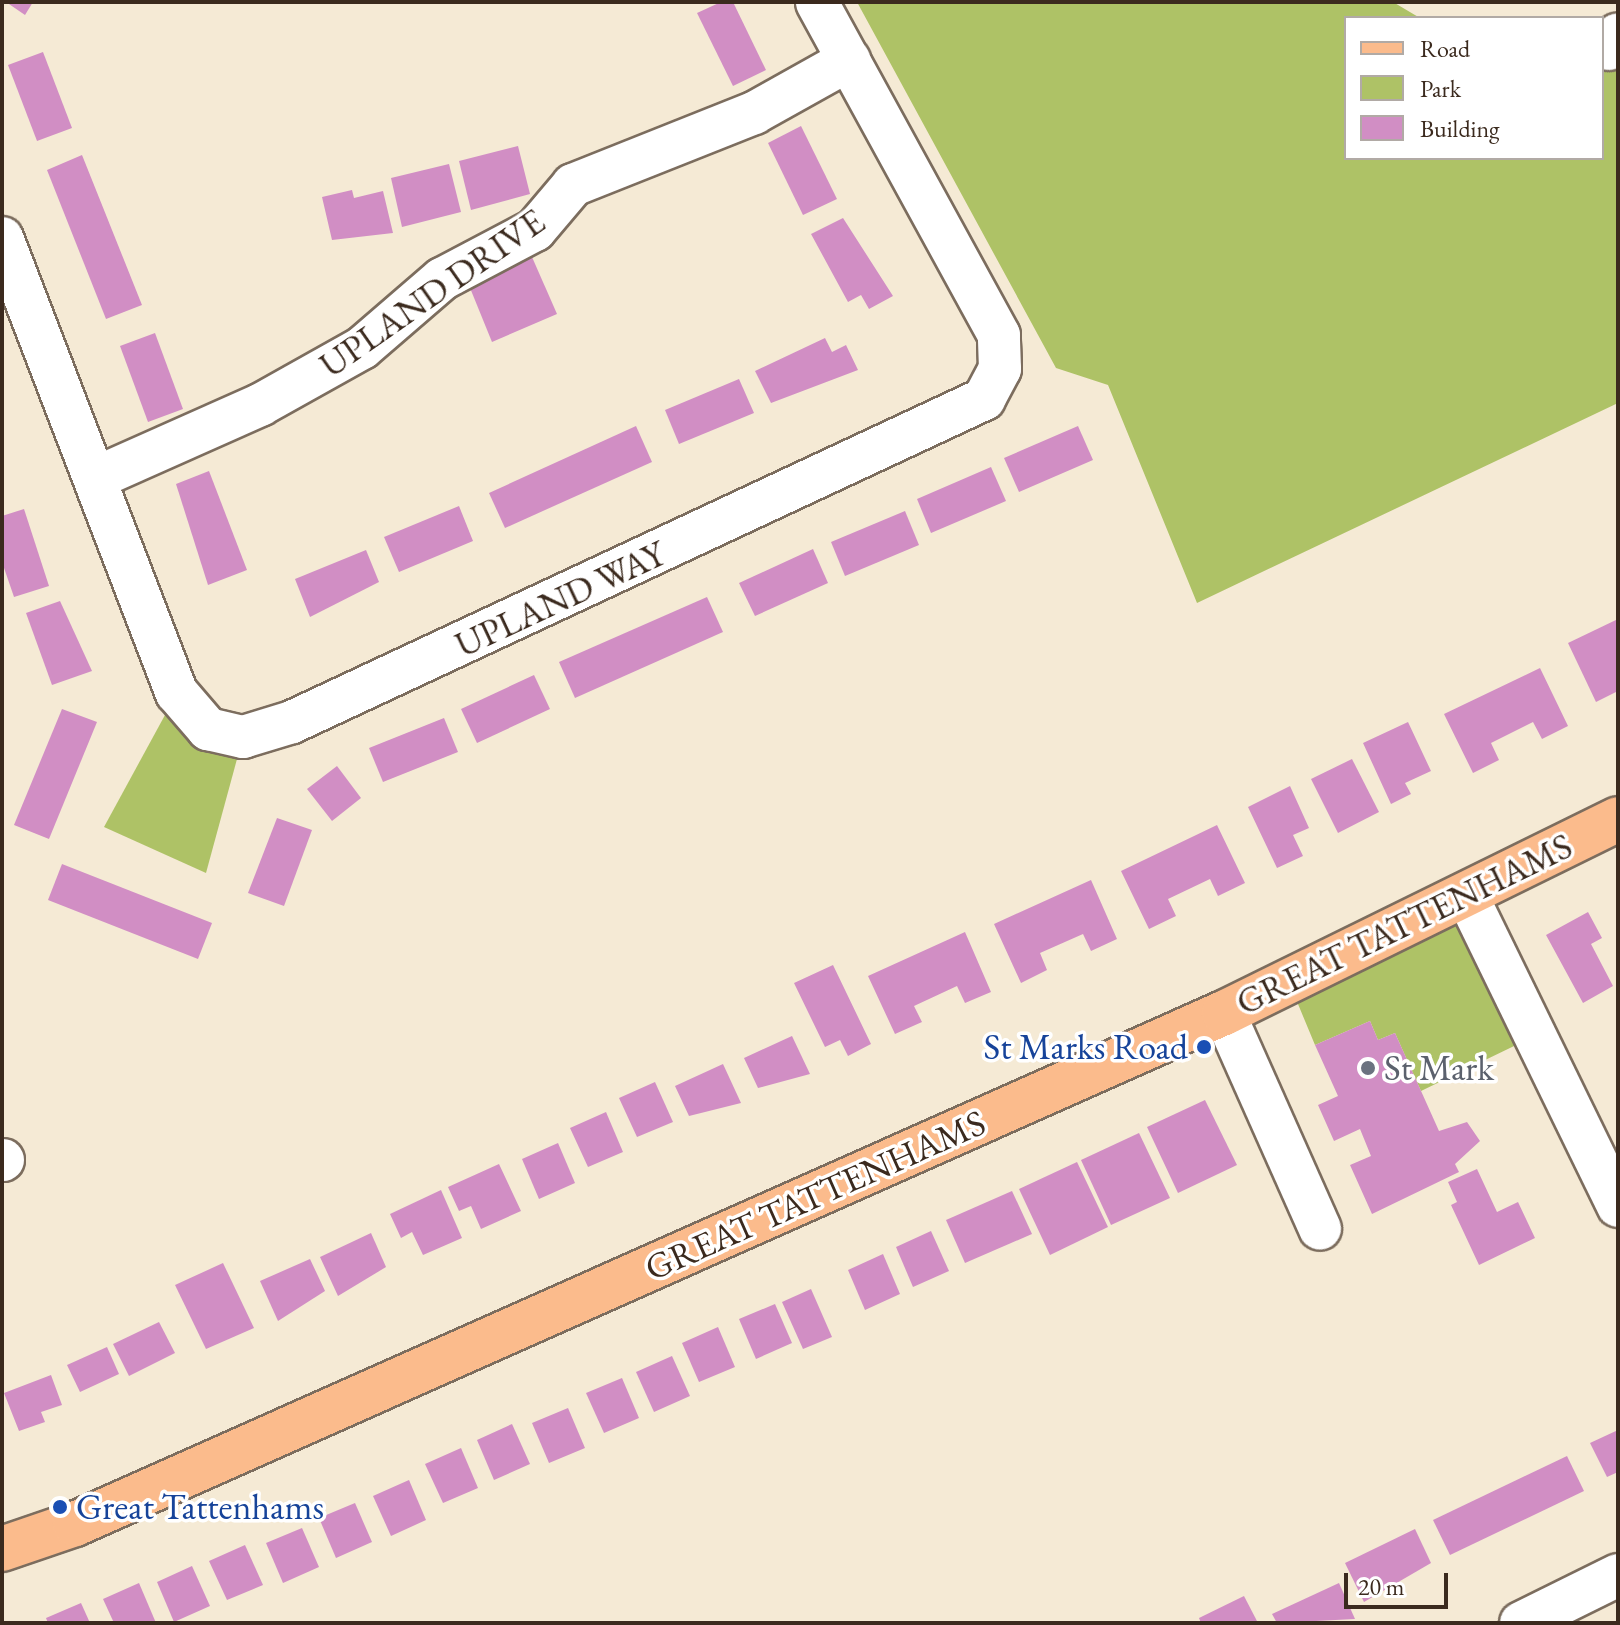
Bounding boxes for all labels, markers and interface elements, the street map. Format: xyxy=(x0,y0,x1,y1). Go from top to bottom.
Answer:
legend xyxy=(1344,16,1604,160)
text: Road xyxy=(1420,33,1470,64)
text: Park xyxy=(1420,73,1461,104)
text: Building xyxy=(1420,113,1500,144)
street label: UPLAND DRIVE xyxy=(311,199,553,387)
street label: UPLAND WAY xyxy=(448,532,672,666)
street label: GREAT TATTENHAMS xyxy=(1229,824,1579,1024)
place label: St Marks Road xyxy=(984,1025,1188,1069)
marker: St Marks Road xyxy=(1195,1038,1213,1056)
place label: St Mark xyxy=(1384,1046,1494,1090)
marker: St Mark xyxy=(1359,1059,1377,1077)
street label: GREAT TATTENHAMS xyxy=(638,1100,992,1290)
place label: Great Tattenhams xyxy=(76,1485,324,1529)
marker: Great Tattenhams xyxy=(51,1498,69,1516)
scale bar xyxy=(1348,1557,1452,1607)
text: 20 m xyxy=(1358,1571,1405,1602)

